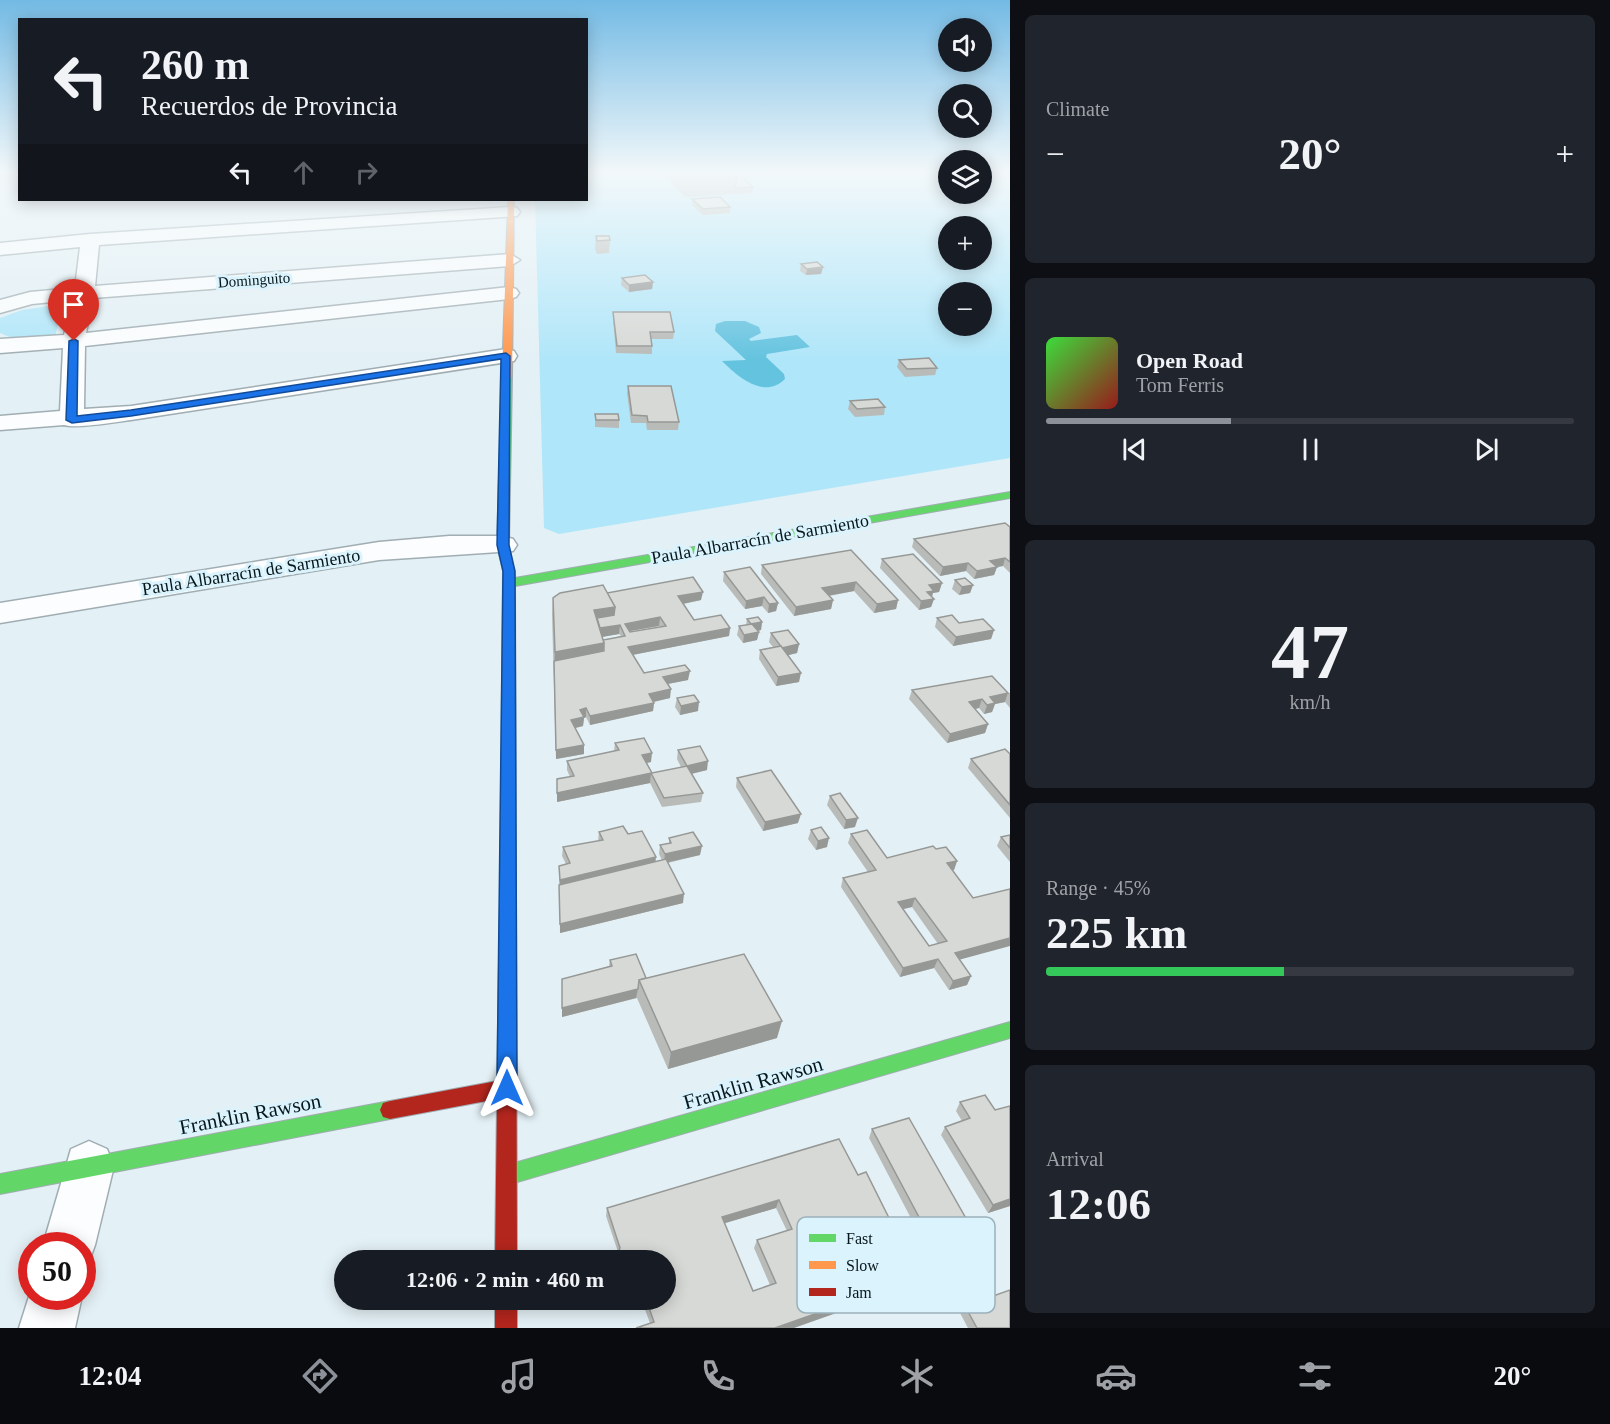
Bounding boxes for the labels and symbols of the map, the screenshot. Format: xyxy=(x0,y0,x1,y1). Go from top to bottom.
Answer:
street label: Dominguito xyxy=(217,269,291,291)
pin xyxy=(48,279,99,341)
street label: Paula Albarracín de Sarmiento xyxy=(650,510,870,568)
street label: Paula Albarracín de Sarmiento xyxy=(141,545,361,599)
street label: Franklin Rawson xyxy=(680,1051,826,1114)
position arrow xyxy=(475,1056,539,1120)
street label: Franklin Rawson xyxy=(177,1088,323,1140)
legend xyxy=(797,1217,995,1313)
text: Fast xyxy=(846,1230,873,1247)
speed limit sign: 50 xyxy=(18,1232,96,1310)
text: Slow xyxy=(846,1257,879,1274)
text: Jam xyxy=(846,1284,872,1301)

